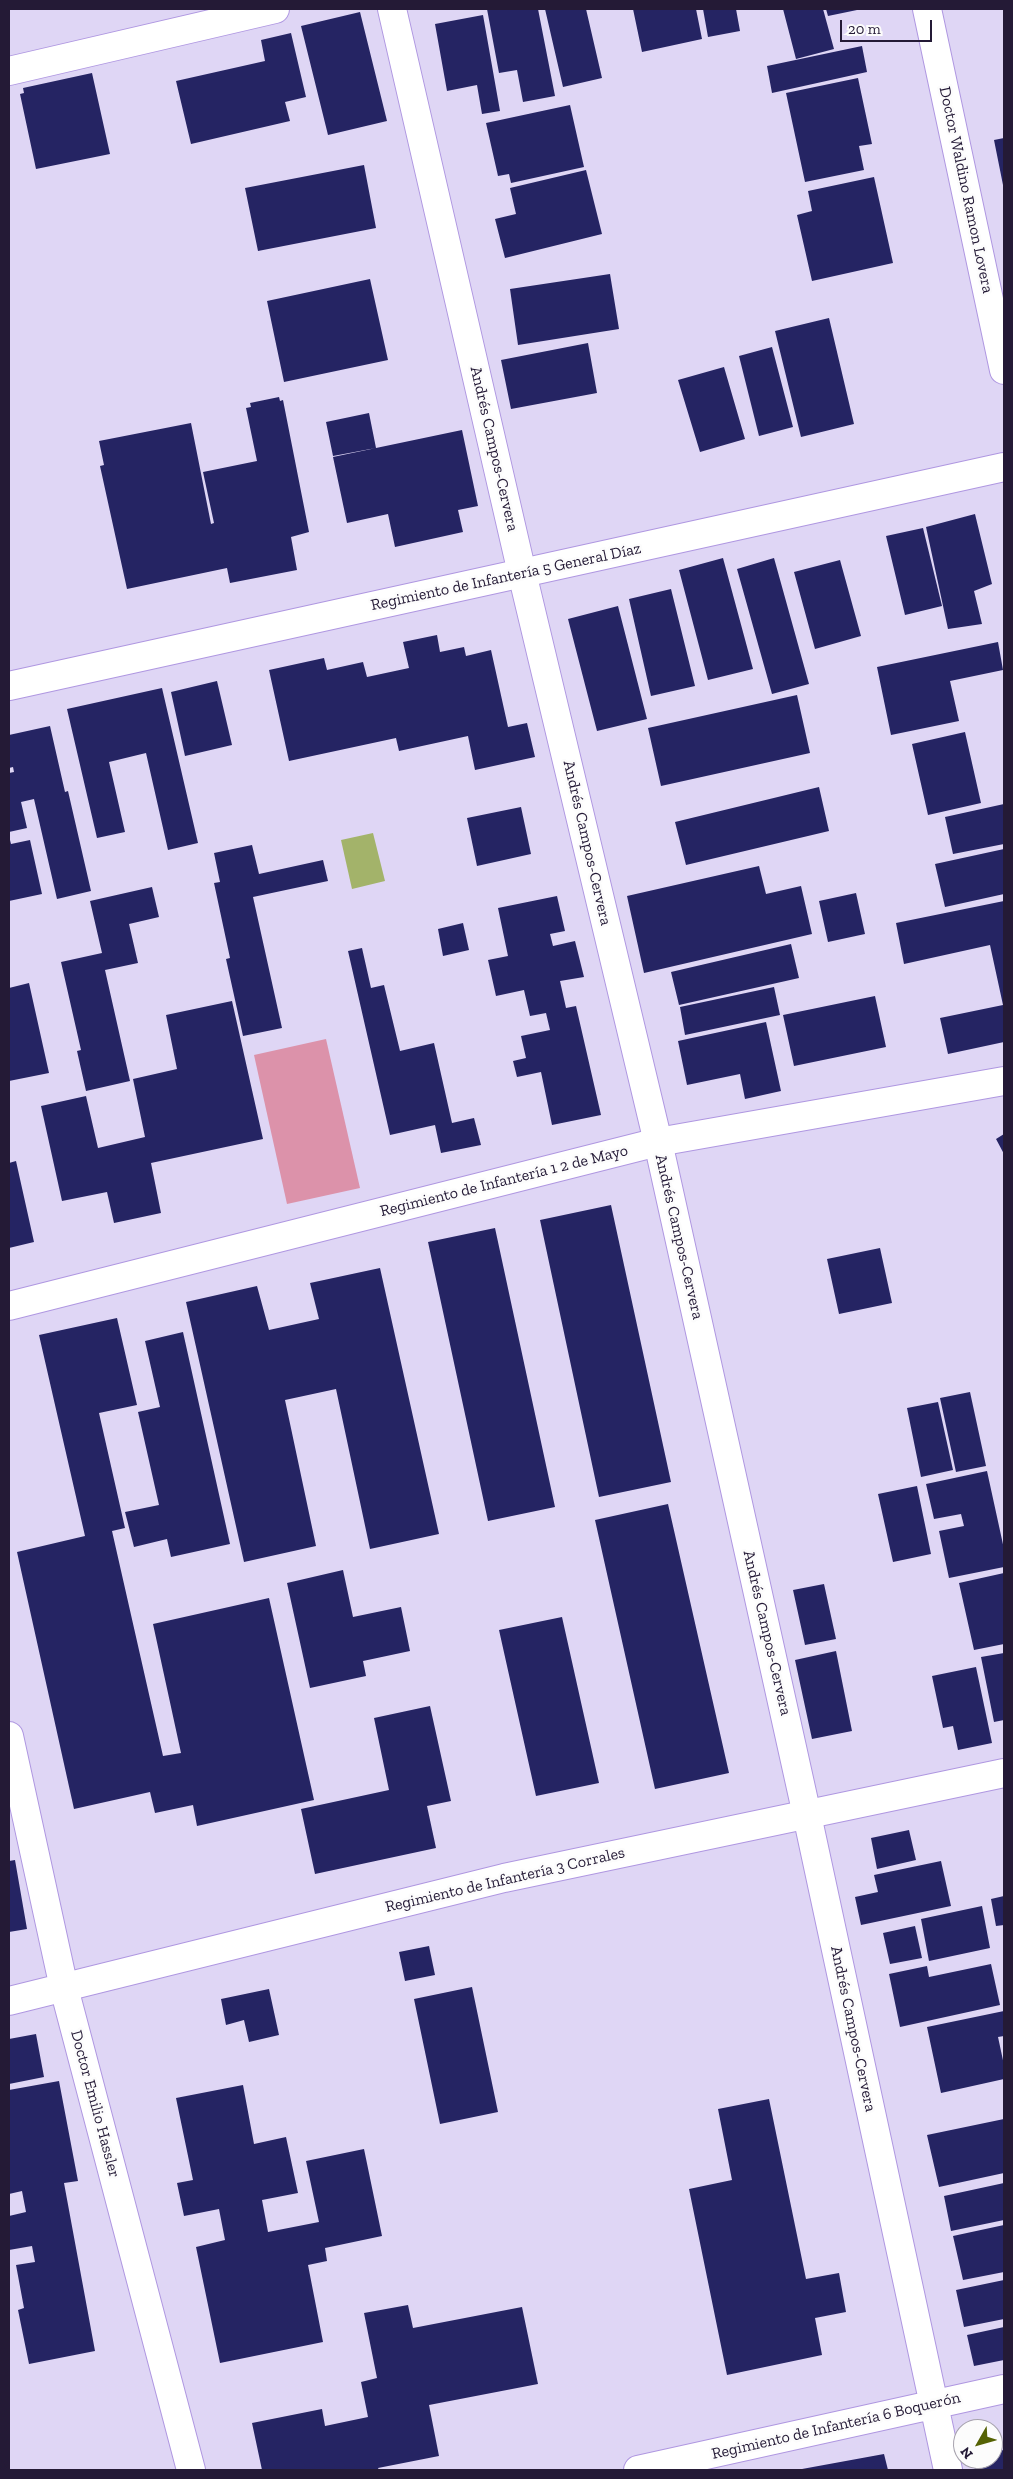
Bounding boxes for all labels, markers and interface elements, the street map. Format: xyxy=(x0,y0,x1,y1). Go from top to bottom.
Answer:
scale bar xyxy=(843,10,936,42)
text: 20 m xyxy=(848,20,881,38)
street label: Doctor Waldino Ramon Lovera xyxy=(935,85,997,295)
street label: Andrés Campos-Cervera xyxy=(466,364,522,534)
street label: Regimiento de Infantería 5 General Díaz xyxy=(369,539,643,615)
street label: Andrés Campos-Cervera xyxy=(559,758,615,928)
street label: Regimiento de Infantería 1 2 de Mayo xyxy=(378,1141,630,1221)
street label: Andrés Campos-Cervera xyxy=(651,1152,707,1322)
street label: Andrés Campos-Cervera xyxy=(739,1548,795,1718)
street label: Regimiento de Infantería 3 Corrales xyxy=(383,1843,627,1917)
street label: Andrés Campos-Cervera xyxy=(826,1944,880,2114)
street label: Doctor Emilio Hassler xyxy=(66,2028,124,2180)
street label: Regimiento de Infantería 6 Boquerón xyxy=(710,2388,962,2464)
north arrow xyxy=(953,2419,1003,2469)
text: N xyxy=(957,2444,977,2462)

